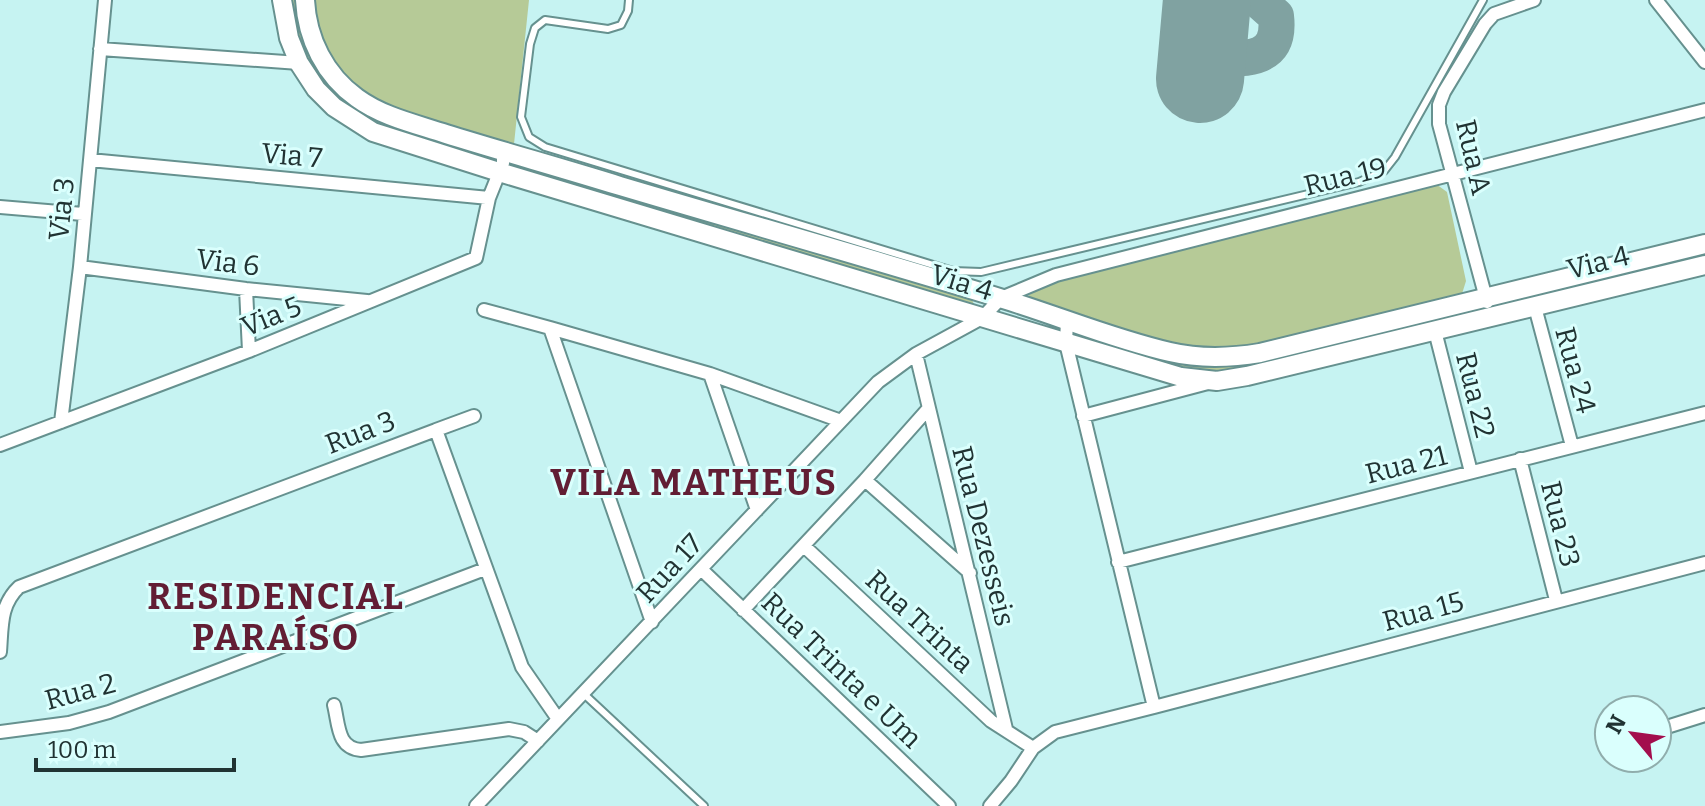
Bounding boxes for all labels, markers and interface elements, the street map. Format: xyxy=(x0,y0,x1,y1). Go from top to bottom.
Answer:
street label: Rua A xyxy=(1449,116,1498,198)
street label: Via 7 xyxy=(260,136,324,175)
street label: Rua 19 xyxy=(1300,150,1390,203)
street label: Via 3 xyxy=(42,176,81,242)
street label: Via 4 xyxy=(1563,239,1633,286)
street label: Via 6 xyxy=(194,242,261,283)
street label: Via 4 xyxy=(927,257,997,308)
street label: Via 5 xyxy=(236,290,306,343)
street label: Rua 24 xyxy=(1548,323,1603,417)
street label: Rua 22 xyxy=(1449,349,1502,441)
street label: Rua 3 xyxy=(321,404,400,461)
street label: Rua 21 xyxy=(1362,438,1451,491)
street label: Rua Dezesseis xyxy=(945,443,1022,629)
district label: VILA MATHEUS xyxy=(550,461,838,505)
street label: Rua 23 xyxy=(1534,478,1587,571)
street label: Rua 17 xyxy=(630,527,709,609)
street label: Rua Trinta xyxy=(859,563,980,680)
district label: RESIDENCIAL PARAÍSO xyxy=(147,575,405,660)
street label: Rua 15 xyxy=(1379,585,1467,638)
street label: Rua Trinta e Um xyxy=(755,586,929,755)
street label: Rua 2 xyxy=(41,666,119,717)
north arrow xyxy=(1593,694,1673,774)
text: N xyxy=(1600,711,1632,739)
scale bar xyxy=(36,722,234,772)
text: 100 m xyxy=(48,736,116,764)

